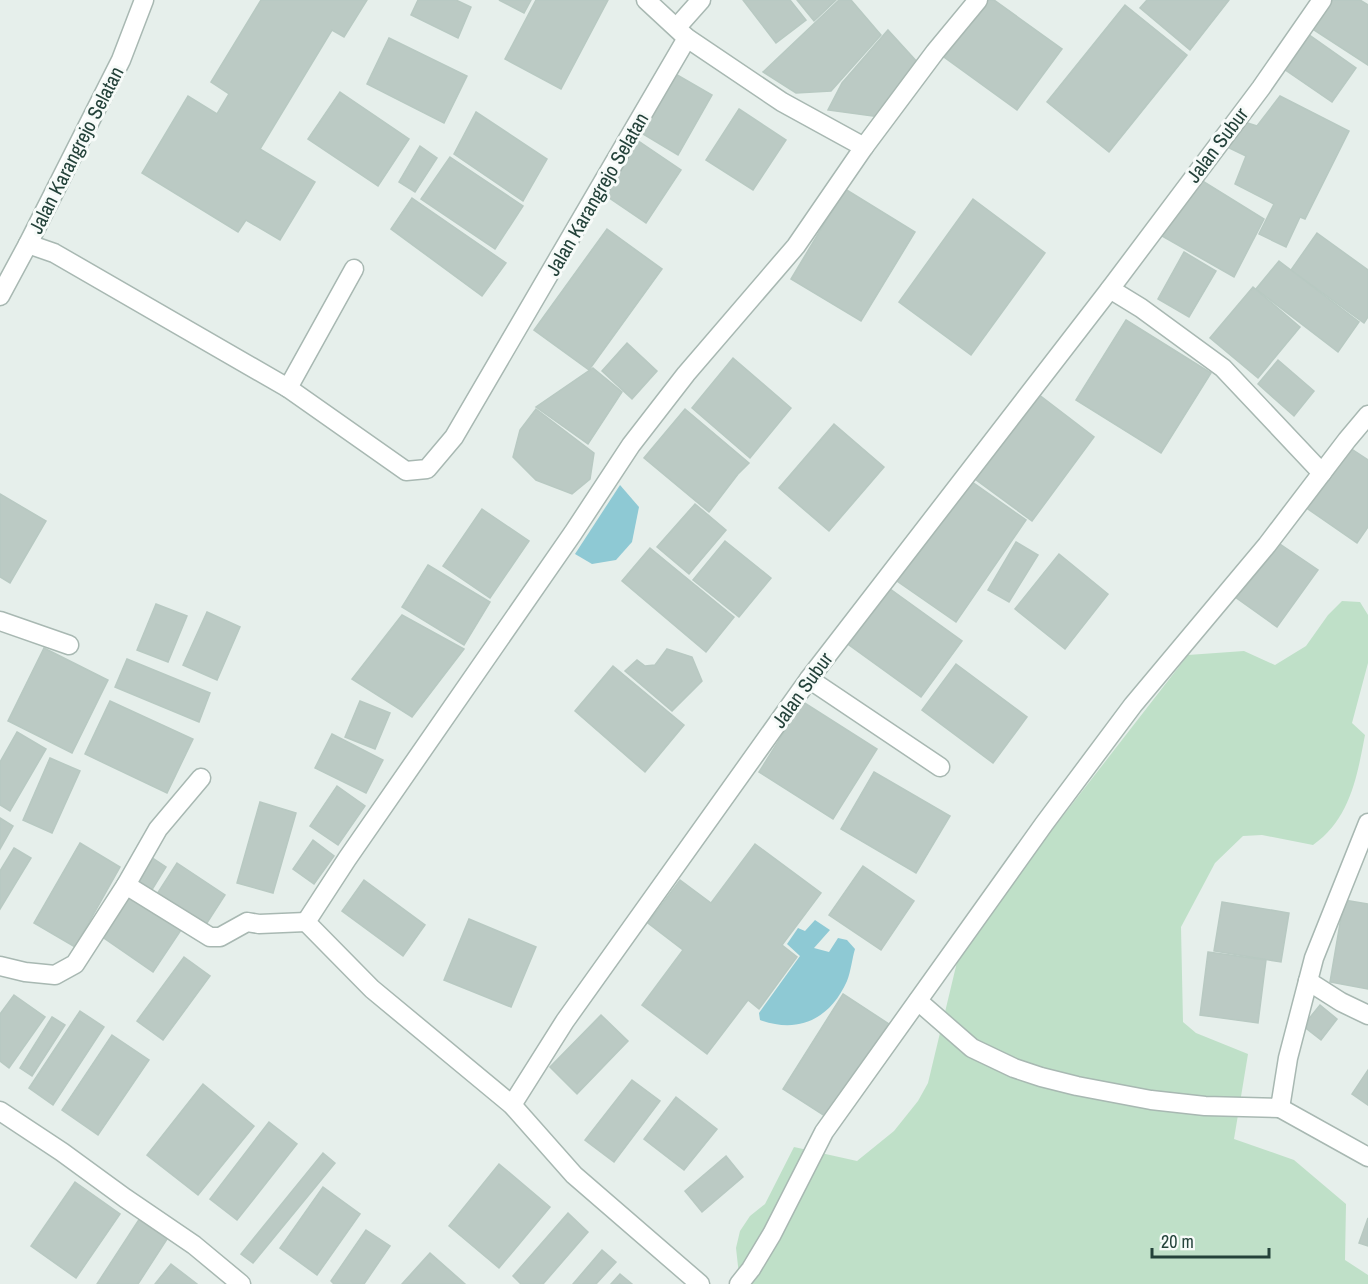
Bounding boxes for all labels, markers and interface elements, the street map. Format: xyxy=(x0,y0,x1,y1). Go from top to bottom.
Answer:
street label: Jalan Karangrejo Selatan xyxy=(22,62,129,238)
street label: Jalan Subur xyxy=(1179,101,1254,188)
street label: Jalan Karangrejo Selatan xyxy=(539,107,654,280)
street label: Jalan Subur xyxy=(765,646,839,733)
scale bar xyxy=(1152,1221,1269,1259)
text: 20 m xyxy=(1161,1229,1194,1254)

